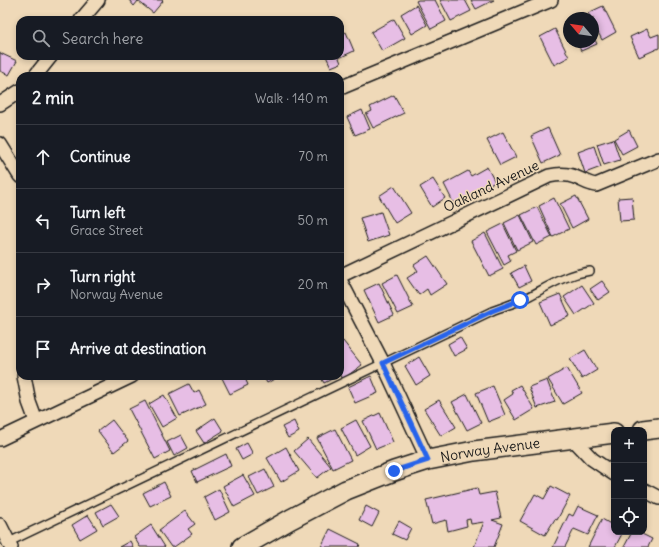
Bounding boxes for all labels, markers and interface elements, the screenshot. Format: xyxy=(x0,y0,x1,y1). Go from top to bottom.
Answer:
north arrow xyxy=(563,12,599,48)
search box xyxy=(16,16,344,60)
icon: search xyxy=(30,27,52,49)
text: Search here xyxy=(62,29,143,48)
text: 2 min xyxy=(32,87,74,109)
text: Walk · 140 m xyxy=(255,90,328,107)
icon: ahead xyxy=(32,146,54,168)
text: Continue xyxy=(70,147,131,166)
text: 70 m xyxy=(299,148,328,165)
street label: Oakland Avenue xyxy=(440,156,542,216)
text: Turn left xyxy=(70,203,125,222)
icon: left xyxy=(32,210,54,232)
text: 50 m xyxy=(297,212,328,229)
text: Grace Street xyxy=(70,222,143,239)
text: Turn right xyxy=(70,267,135,286)
icon: right xyxy=(32,274,54,296)
text: 20 m xyxy=(298,276,328,293)
text: Norway Avenue xyxy=(70,286,163,303)
route start xyxy=(511,291,529,309)
icon: arrive xyxy=(32,338,54,360)
text: Arrive at destination xyxy=(70,339,206,358)
map controls xyxy=(611,427,647,535)
button: + xyxy=(611,427,647,463)
street label: Norway Avenue xyxy=(439,434,541,466)
route end xyxy=(385,462,403,480)
button: − xyxy=(611,463,647,499)
button: locate xyxy=(611,499,647,535)

